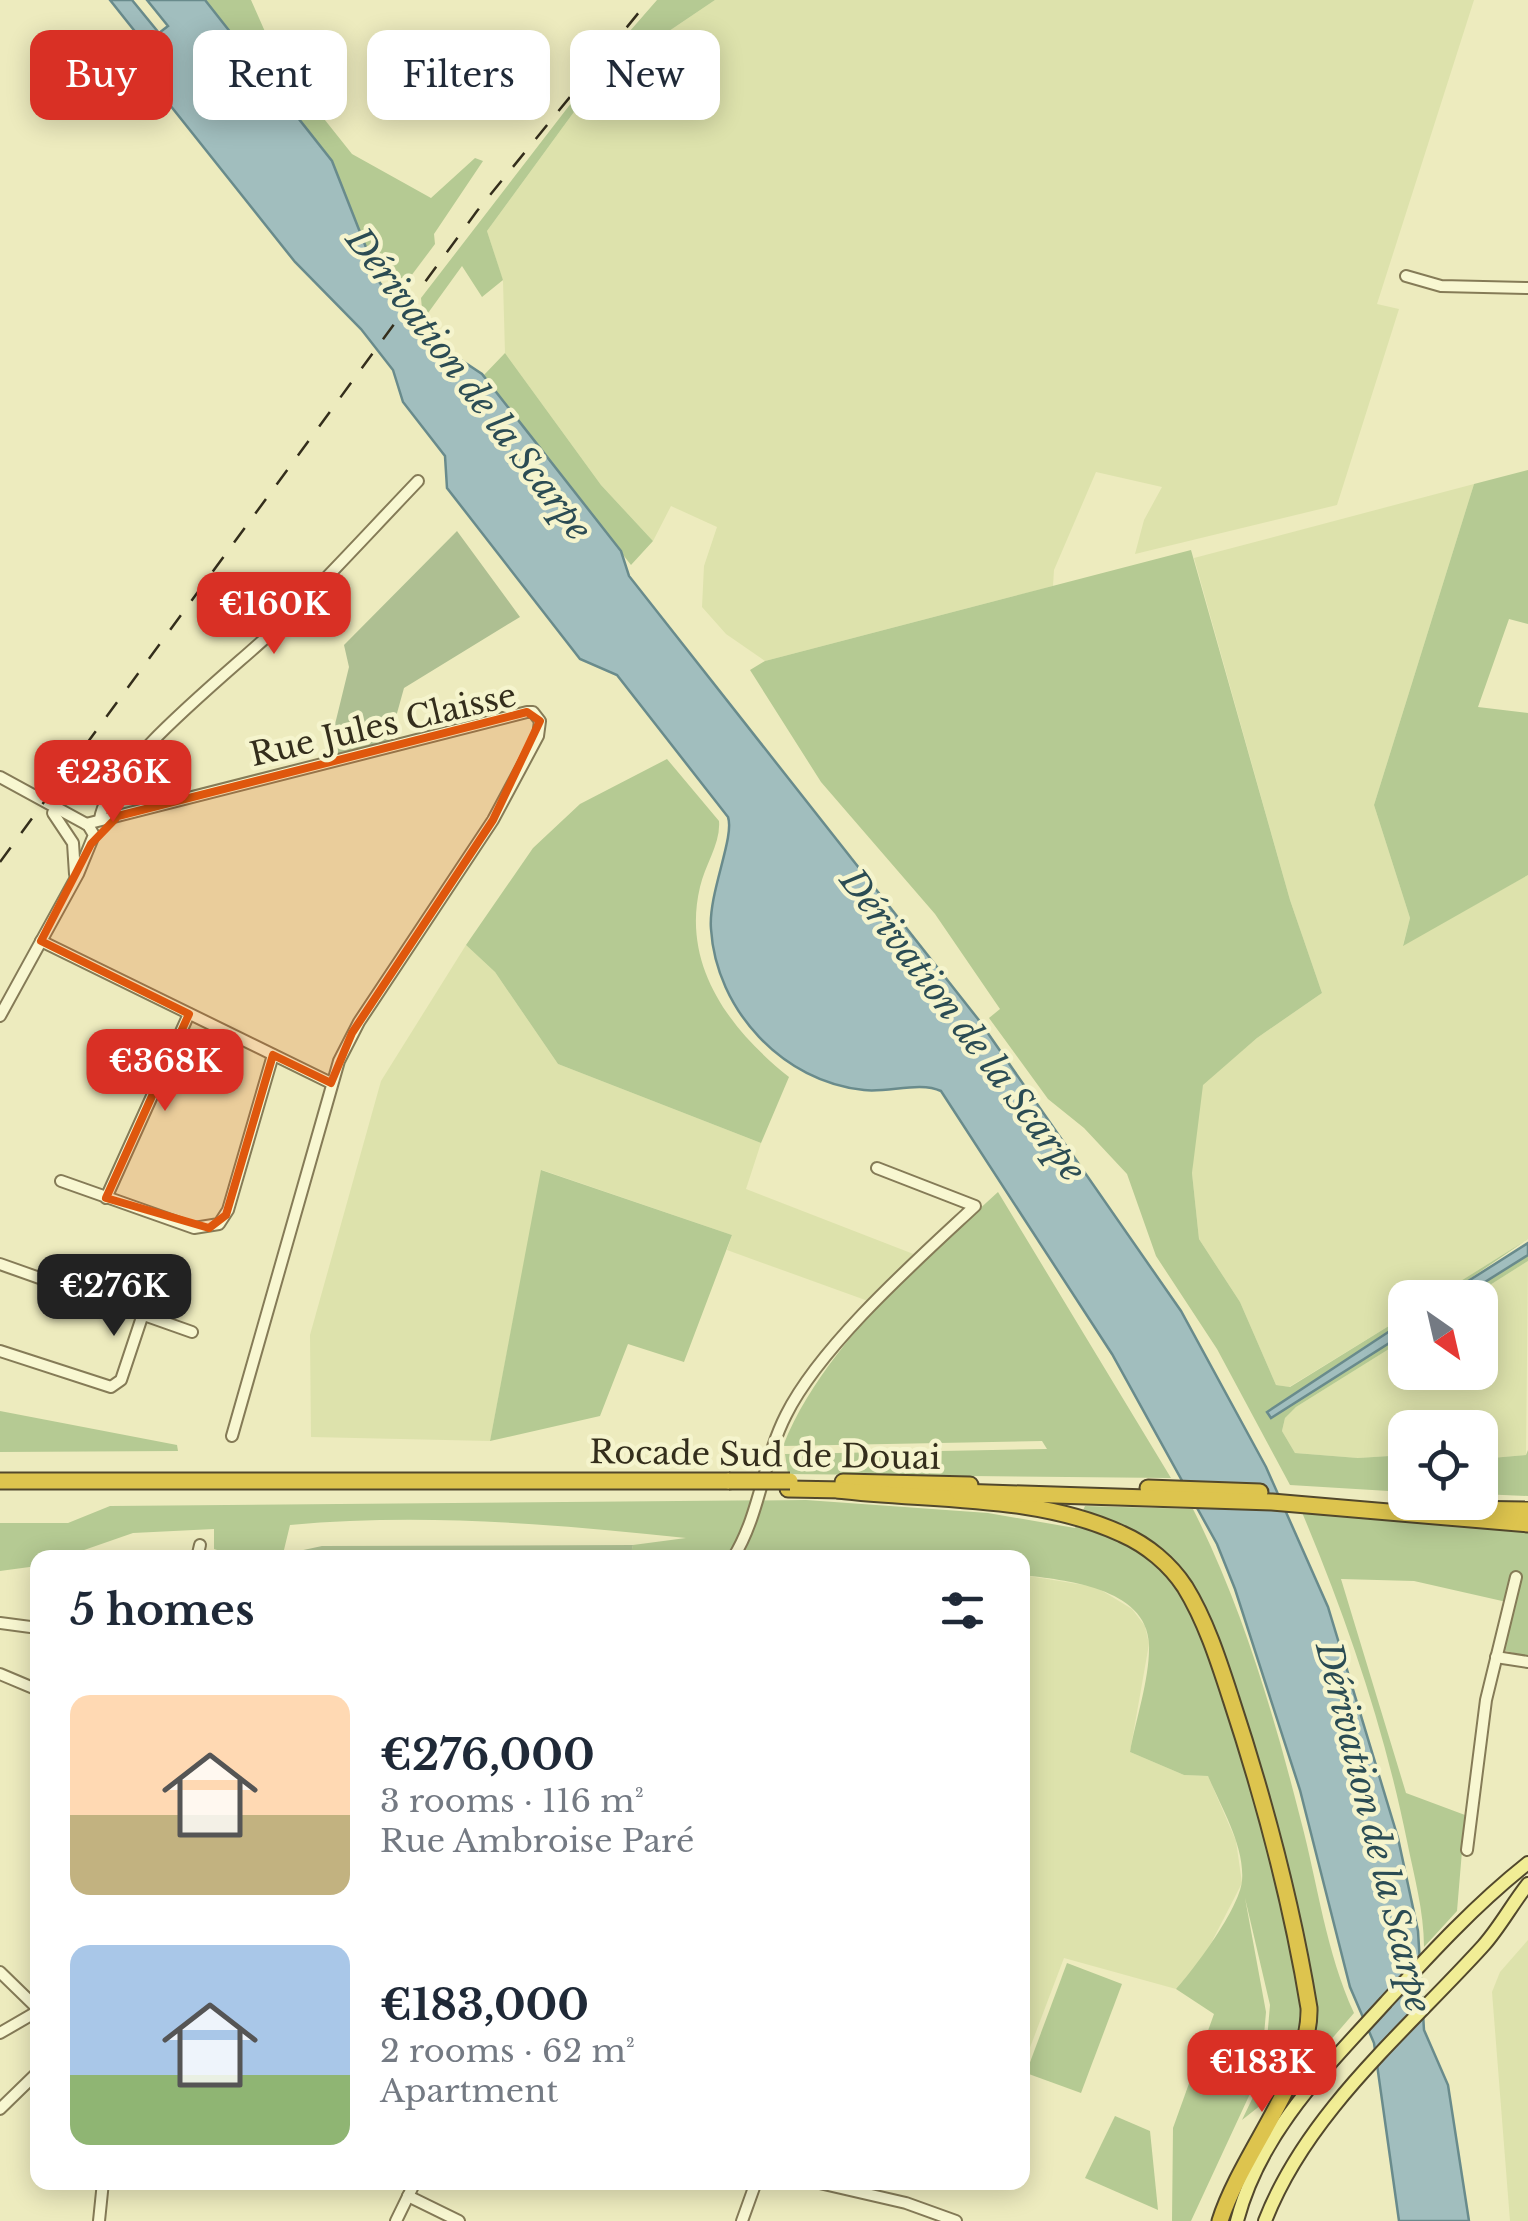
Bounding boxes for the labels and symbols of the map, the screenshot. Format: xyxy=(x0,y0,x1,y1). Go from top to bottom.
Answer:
water label: Dérivation de la Scarpe xyxy=(336,217,601,549)
pin: €160K xyxy=(204,572,344,657)
street label: Rue Jules Claisse xyxy=(246,675,520,775)
pin: €236K xyxy=(43,740,183,825)
water label: Dérivation de la Scarpe xyxy=(830,858,1095,1190)
pin: €368K xyxy=(95,1029,235,1114)
pin: €276K xyxy=(44,1254,184,1339)
north arrow xyxy=(1388,1280,1498,1390)
street label: Rocade Sud de Douai xyxy=(589,1432,941,1478)
water label: Dérivation de la Scarpe xyxy=(1307,1635,1441,2017)
pin: €183K xyxy=(1192,2030,1332,2115)

